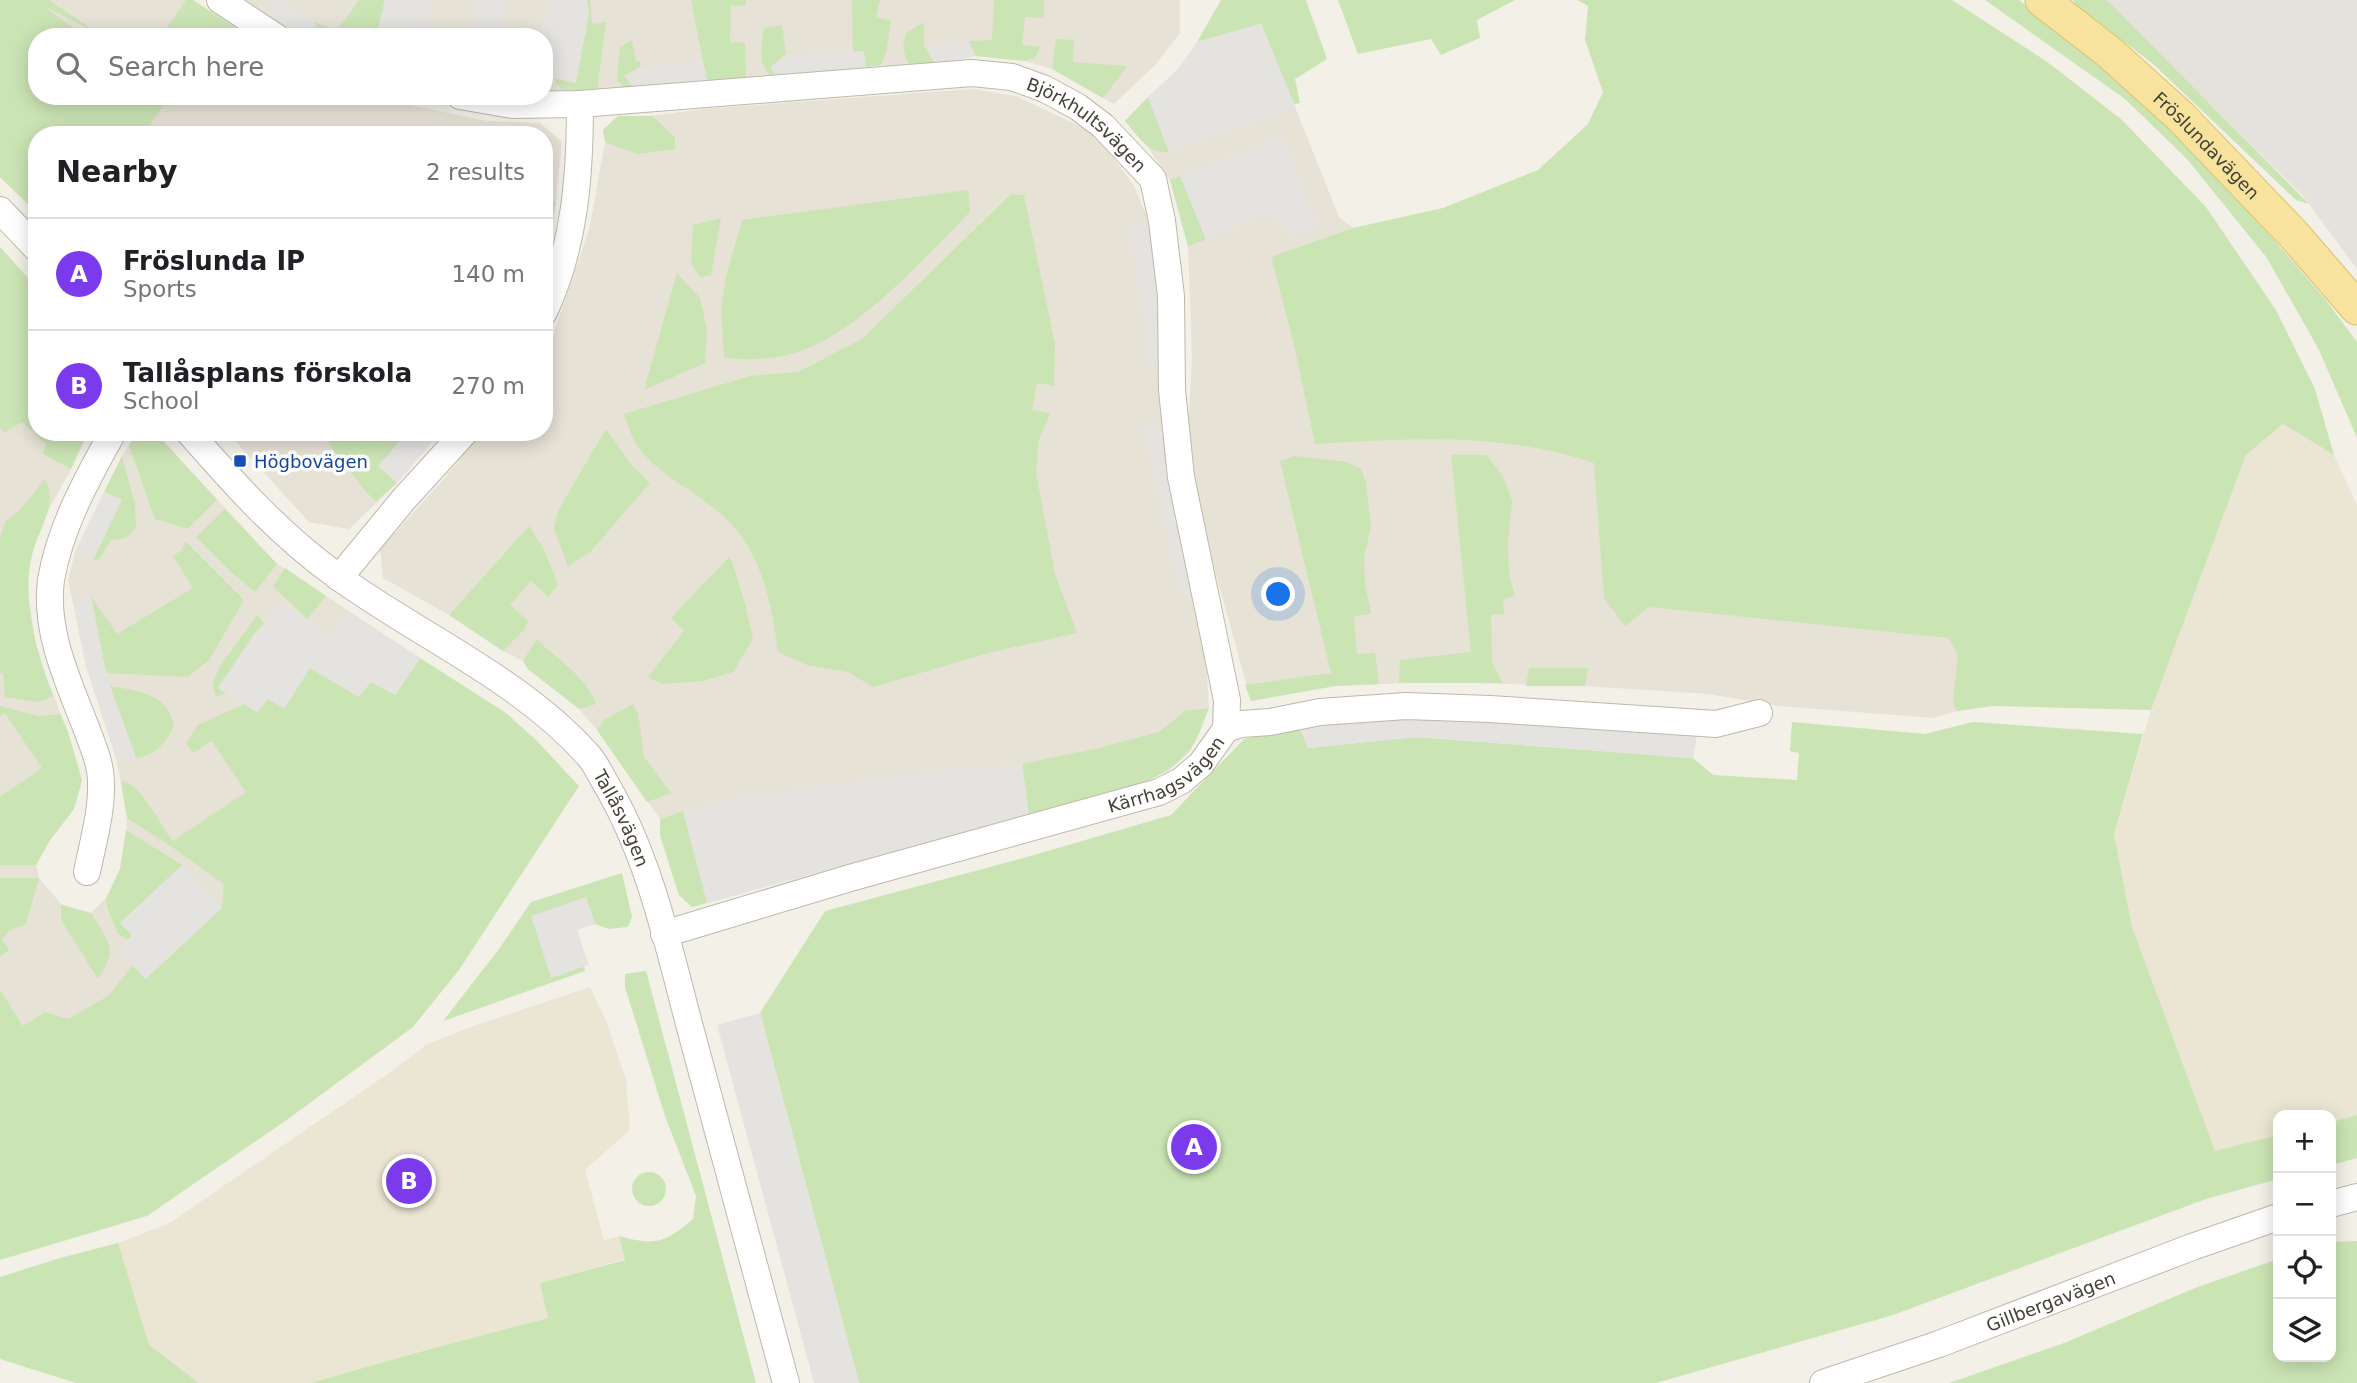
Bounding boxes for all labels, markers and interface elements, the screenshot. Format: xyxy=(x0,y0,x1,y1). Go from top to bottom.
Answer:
search box xyxy=(28,28,553,105)
icon: search xyxy=(52,48,90,86)
text: Search here xyxy=(108,52,264,82)
street label: Björkhultsvägen xyxy=(1024,73,1151,176)
street label: Fröslundavägen xyxy=(2149,87,2264,203)
text: Nearby xyxy=(56,154,178,189)
text: 2 results xyxy=(426,159,525,185)
text: Fröslunda IP xyxy=(123,246,305,276)
text: A xyxy=(70,261,88,287)
text: 140 m xyxy=(451,261,525,287)
text: Sports xyxy=(123,276,197,302)
text: Tallåsplans förskola xyxy=(123,358,412,388)
text: B xyxy=(70,373,88,399)
text: 270 m xyxy=(451,373,525,399)
text: School xyxy=(123,388,199,414)
place label: Högbovägen xyxy=(254,451,368,472)
marker: Högbovägen xyxy=(232,453,248,469)
your location xyxy=(1261,577,1295,611)
street label: Kärrhagsvägen xyxy=(1105,732,1228,816)
street label: Tallåsvägen xyxy=(589,765,654,869)
map controls xyxy=(2273,1110,2336,1362)
button: + xyxy=(2273,1110,2336,1173)
pin: A xyxy=(1171,1121,1217,1173)
pin: B xyxy=(386,1155,432,1207)
button: − xyxy=(2273,1173,2336,1236)
button: locate xyxy=(2273,1236,2336,1299)
street label: Gillbergavägen xyxy=(1983,1267,2118,1335)
button: layers xyxy=(2273,1299,2336,1362)

